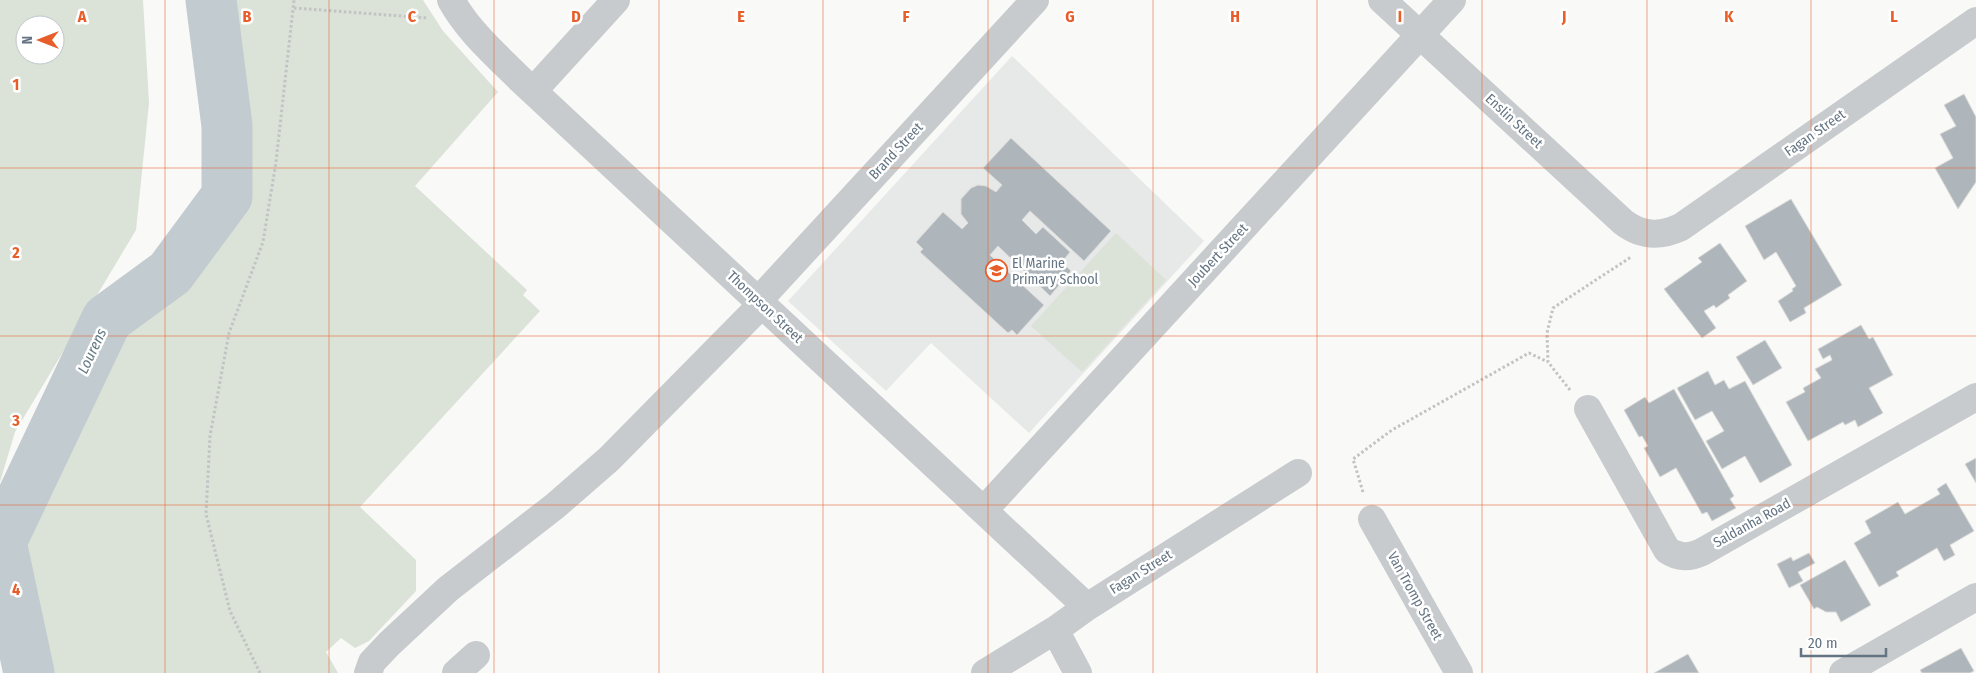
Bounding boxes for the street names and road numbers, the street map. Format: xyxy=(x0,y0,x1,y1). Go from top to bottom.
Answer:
street label: Enslin Street xyxy=(1482,90,1546,152)
street label: Fagan Street xyxy=(1781,106,1849,160)
street label: Brand Street xyxy=(865,119,927,183)
street label: Joubert Street xyxy=(1184,220,1252,290)
street label: Thompson Street xyxy=(723,267,807,347)
street label: Saldanha Road xyxy=(1710,495,1794,551)
street label: Fagan Street xyxy=(1107,546,1176,598)
street label: Van Tromp Street xyxy=(1384,549,1446,643)

